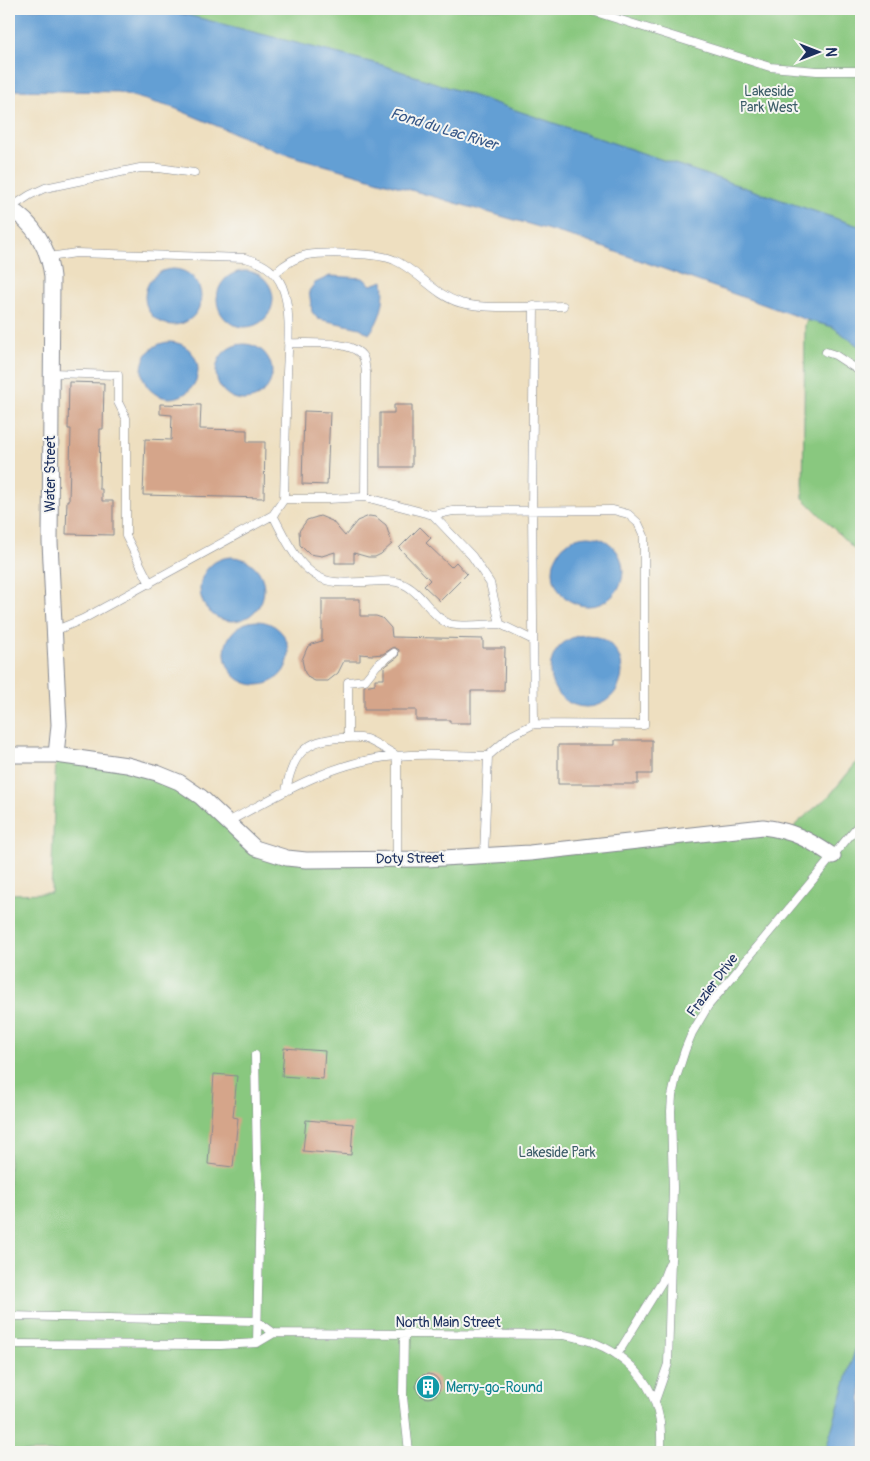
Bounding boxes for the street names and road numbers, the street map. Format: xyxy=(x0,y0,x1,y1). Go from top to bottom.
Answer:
street label: Water Street xyxy=(42,435,59,512)
street label: Doty Street xyxy=(375,849,445,868)
street label: Frazier Drive xyxy=(683,950,742,1020)
street label: North Main Street xyxy=(395,1314,501,1331)

